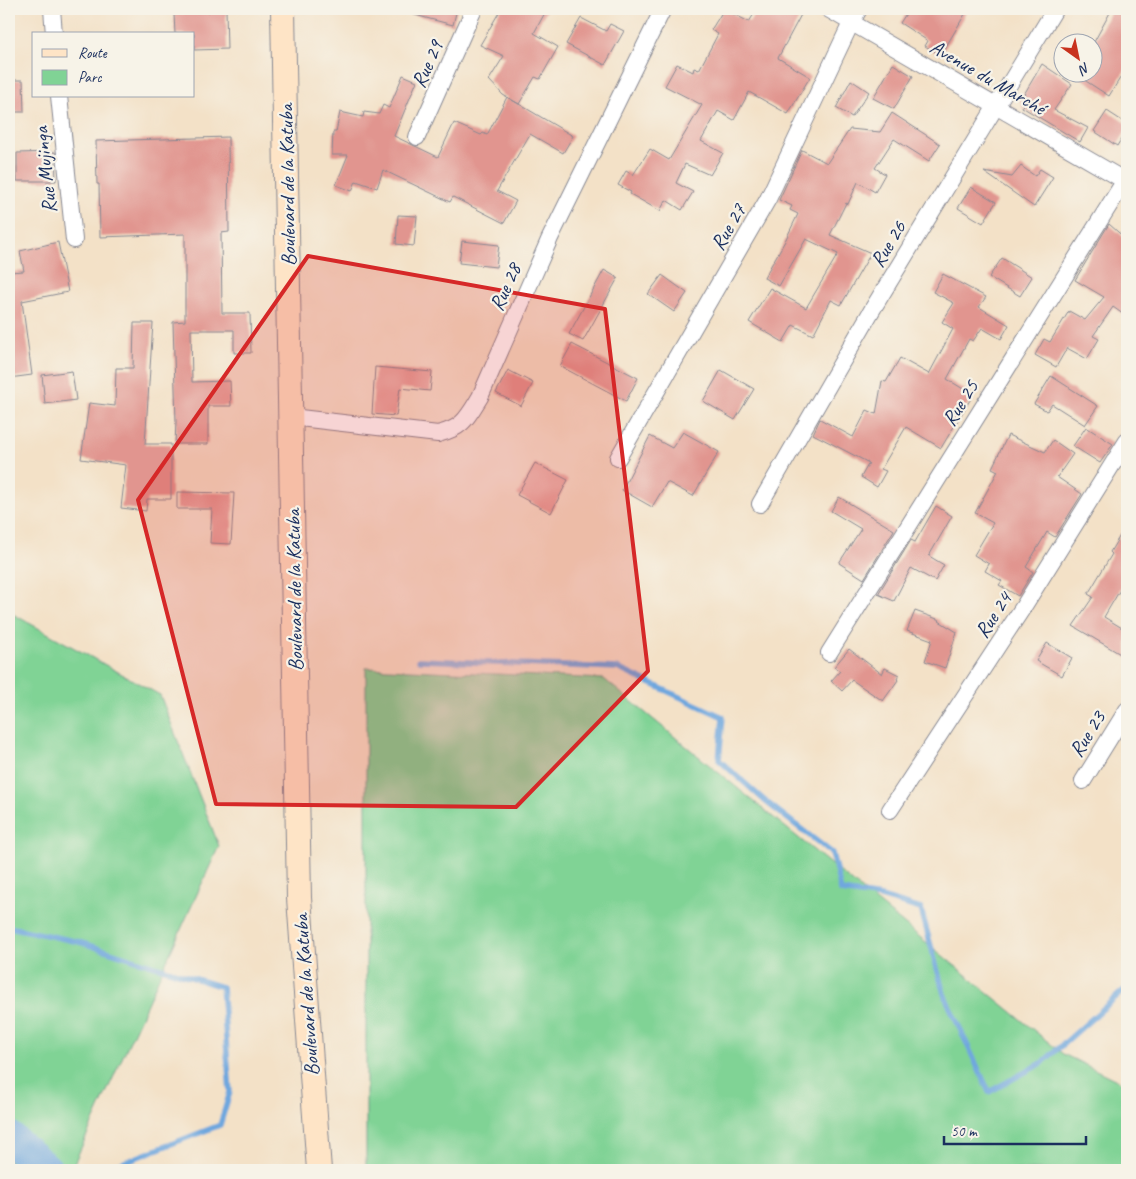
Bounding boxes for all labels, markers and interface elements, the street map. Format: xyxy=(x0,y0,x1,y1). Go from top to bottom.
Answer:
legend xyxy=(32,32,195,98)
north arrow xyxy=(1054,32,1104,82)
street label: Avenue du Marché xyxy=(926,33,1053,122)
street label: Rue 29 xyxy=(405,35,450,92)
text: Route xyxy=(78,44,108,63)
text: N xyxy=(1075,59,1093,79)
text: Parc xyxy=(78,68,102,87)
street label: Boulevard de la Katuba xyxy=(273,101,301,266)
street label: Rue Mujinga xyxy=(27,124,62,215)
street label: Rue 27 xyxy=(704,198,752,255)
street label: Rue 26 xyxy=(864,216,912,272)
street label: Rue 28 xyxy=(483,257,528,315)
street label: Rue 25 xyxy=(936,374,985,431)
street label: Boulevard de la Katuba xyxy=(280,506,308,671)
street label: Rue 24 xyxy=(969,585,1019,643)
street label: Rue 23 xyxy=(1063,705,1112,762)
street label: Boulevard de la Katuba xyxy=(287,911,325,1077)
scale bar xyxy=(944,1114,1086,1146)
text: 50 m xyxy=(951,1122,978,1141)

